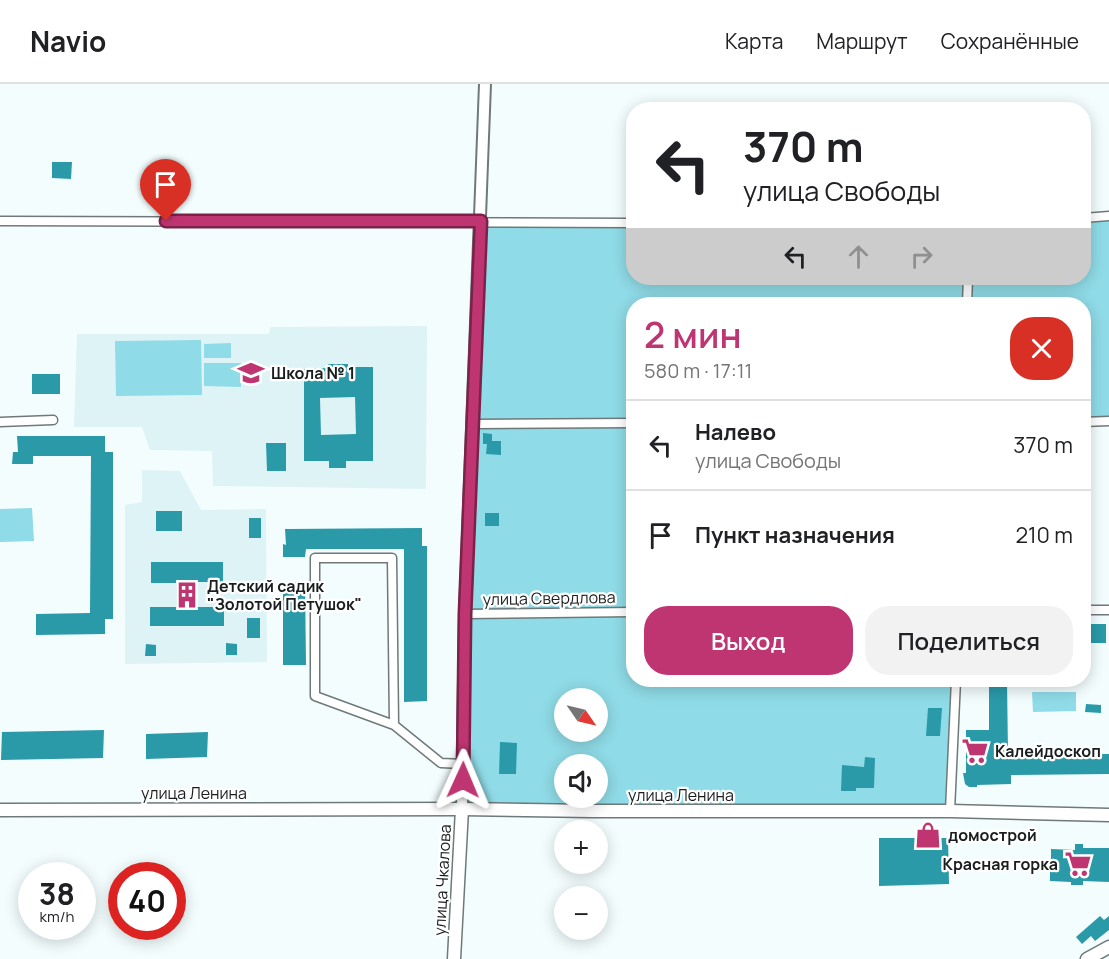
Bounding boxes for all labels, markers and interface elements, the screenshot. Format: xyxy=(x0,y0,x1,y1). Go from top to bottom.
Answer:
text: Navio xyxy=(30,22,106,60)
text: Карта xyxy=(725,27,783,55)
text: Маршрут xyxy=(816,27,908,55)
text: Сохранённые xyxy=(941,27,1079,55)
text: 370 m xyxy=(743,117,864,175)
icon: left xyxy=(644,126,722,204)
pin xyxy=(140,159,191,221)
icon: arrive xyxy=(149,168,182,201)
text: улица Свободы xyxy=(743,172,940,209)
icon: left xyxy=(779,240,812,273)
icon: ahead xyxy=(842,240,875,273)
icon: right xyxy=(905,240,938,273)
text: 2 мин xyxy=(644,310,741,359)
button: close xyxy=(1010,317,1073,380)
text: 580 m · 17:11 xyxy=(644,357,752,384)
school or university icon: Школа № 1 xyxy=(236,358,266,388)
place label: Школа № 1 xyxy=(271,362,355,384)
text: Налево xyxy=(695,417,776,447)
icon: left xyxy=(644,429,677,462)
text: 370 m xyxy=(1013,430,1073,460)
text: улица Свободы xyxy=(695,447,841,474)
icon: arrive xyxy=(644,519,677,552)
text: Пункт назначения xyxy=(695,520,895,550)
text: 210 m xyxy=(1015,520,1073,550)
place label: Детский садик "Золотой Петушок" xyxy=(207,575,362,615)
building icon: Детский садик "Золотой Петушок" xyxy=(172,580,202,610)
street label: улица Свердлова xyxy=(482,586,616,610)
button: Выход xyxy=(644,606,853,675)
button: Поделиться xyxy=(865,606,1073,675)
north arrow xyxy=(554,688,608,742)
map controls xyxy=(554,688,608,940)
supermarket icon: Калейдоскоп xyxy=(960,736,990,766)
place label: Калейдоскоп xyxy=(995,740,1101,762)
position arrow xyxy=(431,748,495,812)
button: sound xyxy=(554,754,608,808)
street label: улица Ленина xyxy=(141,782,247,804)
street label: улица Ленина xyxy=(628,784,734,806)
button: + xyxy=(554,820,608,874)
shop icon: домострой xyxy=(913,820,943,850)
street label: улица Чкалова xyxy=(428,824,456,936)
place label: домострой xyxy=(948,824,1037,846)
supermarket icon: Красная горка xyxy=(1063,849,1093,879)
place label: Красная горка xyxy=(943,853,1058,875)
speed limit sign: 40 xyxy=(108,862,186,940)
text: 38 xyxy=(39,873,75,914)
button: − xyxy=(554,886,608,940)
text: km/h xyxy=(40,906,74,927)

